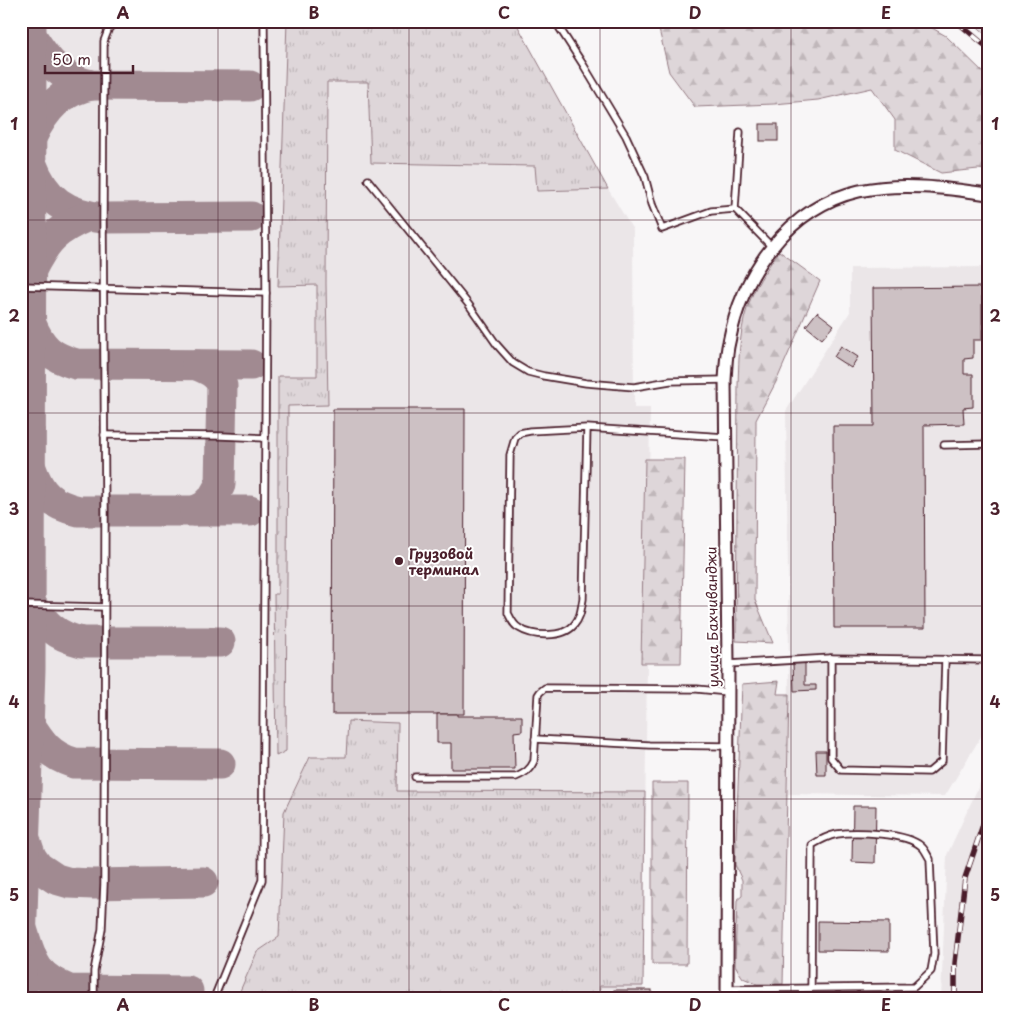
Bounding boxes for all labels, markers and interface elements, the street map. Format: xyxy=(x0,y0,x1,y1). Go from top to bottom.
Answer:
text: A xyxy=(117,0,130,24)
text: B xyxy=(309,0,320,24)
text: C xyxy=(498,0,510,24)
text: D xyxy=(689,0,701,24)
text: E xyxy=(881,0,891,24)
scale bar xyxy=(45,42,132,74)
text: 50 m xyxy=(52,47,91,70)
text: 1 xyxy=(10,111,18,135)
text: 1 xyxy=(991,111,999,135)
text: 2 xyxy=(8,303,20,327)
text: 2 xyxy=(989,303,1001,327)
text: 3 xyxy=(9,496,19,520)
text: 3 xyxy=(990,496,1000,520)
place label: Грузовой терминал xyxy=(408,543,479,580)
street label: улица Бахчиванджи xyxy=(700,546,724,688)
marker: Грузовой терминал xyxy=(393,555,405,567)
text: 4 xyxy=(9,689,20,713)
text: 4 xyxy=(990,689,1001,713)
text: 5 xyxy=(9,882,19,906)
text: 5 xyxy=(990,882,1000,906)
text: A xyxy=(117,992,130,1016)
text: B xyxy=(309,992,320,1016)
text: C xyxy=(498,992,510,1016)
text: D xyxy=(689,992,701,1016)
text: E xyxy=(881,992,891,1016)

